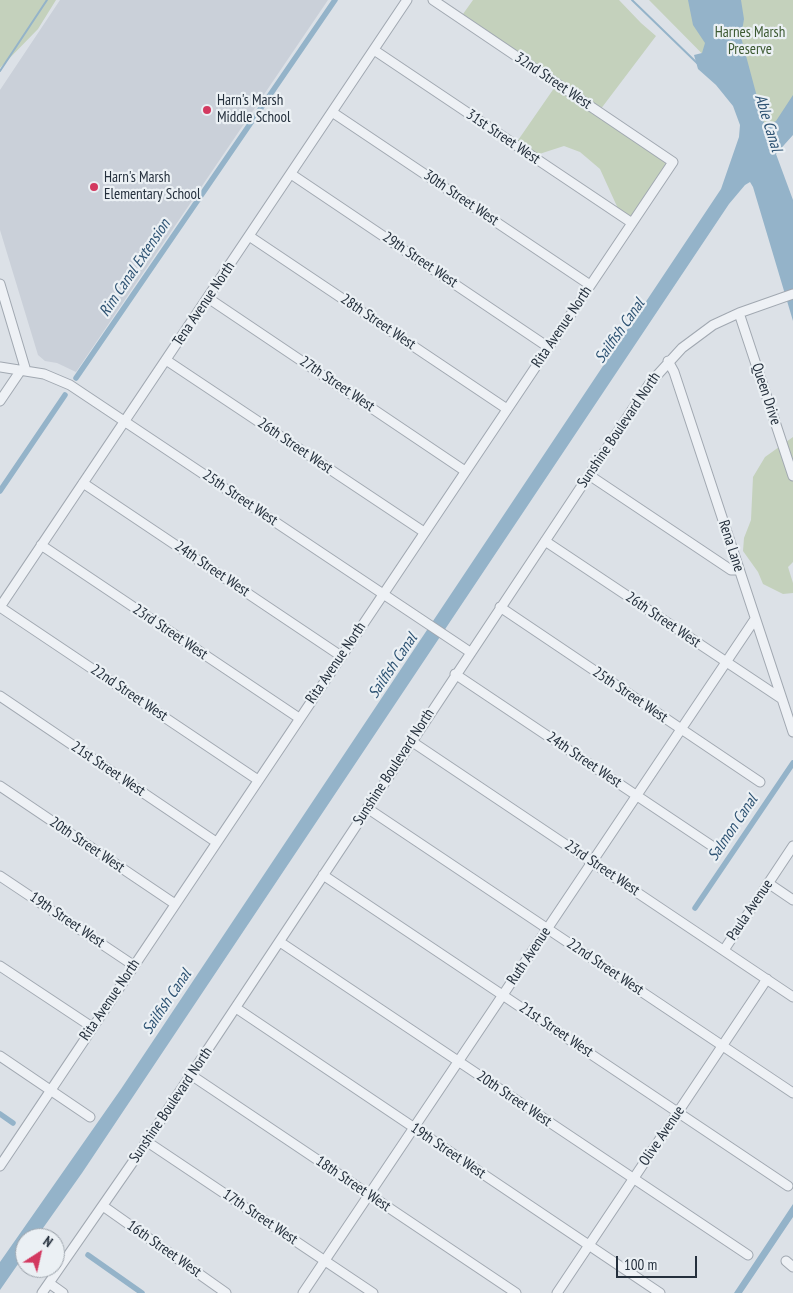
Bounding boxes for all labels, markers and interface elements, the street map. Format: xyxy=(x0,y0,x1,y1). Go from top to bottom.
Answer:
park label: Harnes Marsh Preserve xyxy=(715,24,785,59)
street label: 32nd Street West xyxy=(511,49,595,113)
place label: Harn's Marsh Middle School xyxy=(217,92,290,127)
water label: Able Canal xyxy=(750,92,786,154)
marker: Harn's Marsh Middle School xyxy=(201,104,213,116)
street label: 31st Street West xyxy=(463,106,543,168)
street label: 30th Street West xyxy=(420,166,502,230)
place label: Harn's Marsh Elementary School xyxy=(104,169,201,204)
marker: Harn's Marsh Elementary School xyxy=(88,181,100,193)
water label: Rim Canal Extension xyxy=(95,216,175,320)
street label: 29th Street West xyxy=(379,228,461,292)
street label: Tena Avenue North xyxy=(169,258,239,350)
street label: Rita Avenue North xyxy=(528,283,596,371)
street label: 28th Street West xyxy=(337,290,419,354)
water label: Sailfish Canal xyxy=(591,295,649,367)
street label: 27th Street West xyxy=(296,352,378,416)
street label: Queen Drive xyxy=(748,361,784,427)
street label: Sunshine Boulevard North xyxy=(574,369,664,491)
street label: 26th Street West xyxy=(254,414,336,478)
street label: 25th Street West xyxy=(199,466,281,530)
street label: Rena Lane xyxy=(714,518,748,574)
street label: 24th Street West xyxy=(171,537,253,601)
street label: 26th Street West xyxy=(622,588,704,652)
street label: 23rd Street West xyxy=(129,600,211,664)
street label: Rita Avenue North xyxy=(302,619,370,707)
water label: Sailfish Canal xyxy=(364,630,422,702)
street label: 22nd Street West xyxy=(87,661,171,725)
street label: 25th Street West xyxy=(589,663,671,727)
street label: Sunshine Boulevard North xyxy=(350,705,438,829)
street label: 24th Street West xyxy=(543,728,625,792)
street label: 21st Street West xyxy=(68,738,148,800)
water label: Salmon Canal xyxy=(704,791,762,865)
street label: 20th Street West xyxy=(46,813,128,877)
street label: 23rd Street West xyxy=(561,836,643,900)
street label: Paula Avenue xyxy=(723,876,777,944)
street label: 19th Street West xyxy=(26,888,108,952)
street label: Ruth Avenue xyxy=(503,924,555,988)
street label: 22nd Street West xyxy=(563,935,647,999)
street label: Rita Avenue North xyxy=(76,956,144,1044)
water label: Sailfish Canal xyxy=(138,966,196,1038)
street label: 21st Street West xyxy=(516,999,596,1061)
street label: Sunshine Boulevard North xyxy=(126,1044,216,1166)
street label: 20th Street West xyxy=(473,1067,555,1131)
street label: Olive Avenue xyxy=(635,1103,689,1169)
street label: 19th Street West xyxy=(407,1119,489,1183)
street label: 18th Street West xyxy=(312,1152,394,1216)
street label: 17th Street West xyxy=(219,1185,301,1249)
street label: 16th Street West xyxy=(123,1217,205,1281)
north arrow xyxy=(15,1228,65,1278)
text: N xyxy=(40,1232,56,1251)
scale bar xyxy=(618,1246,699,1278)
text: 100 m xyxy=(624,1255,657,1274)

